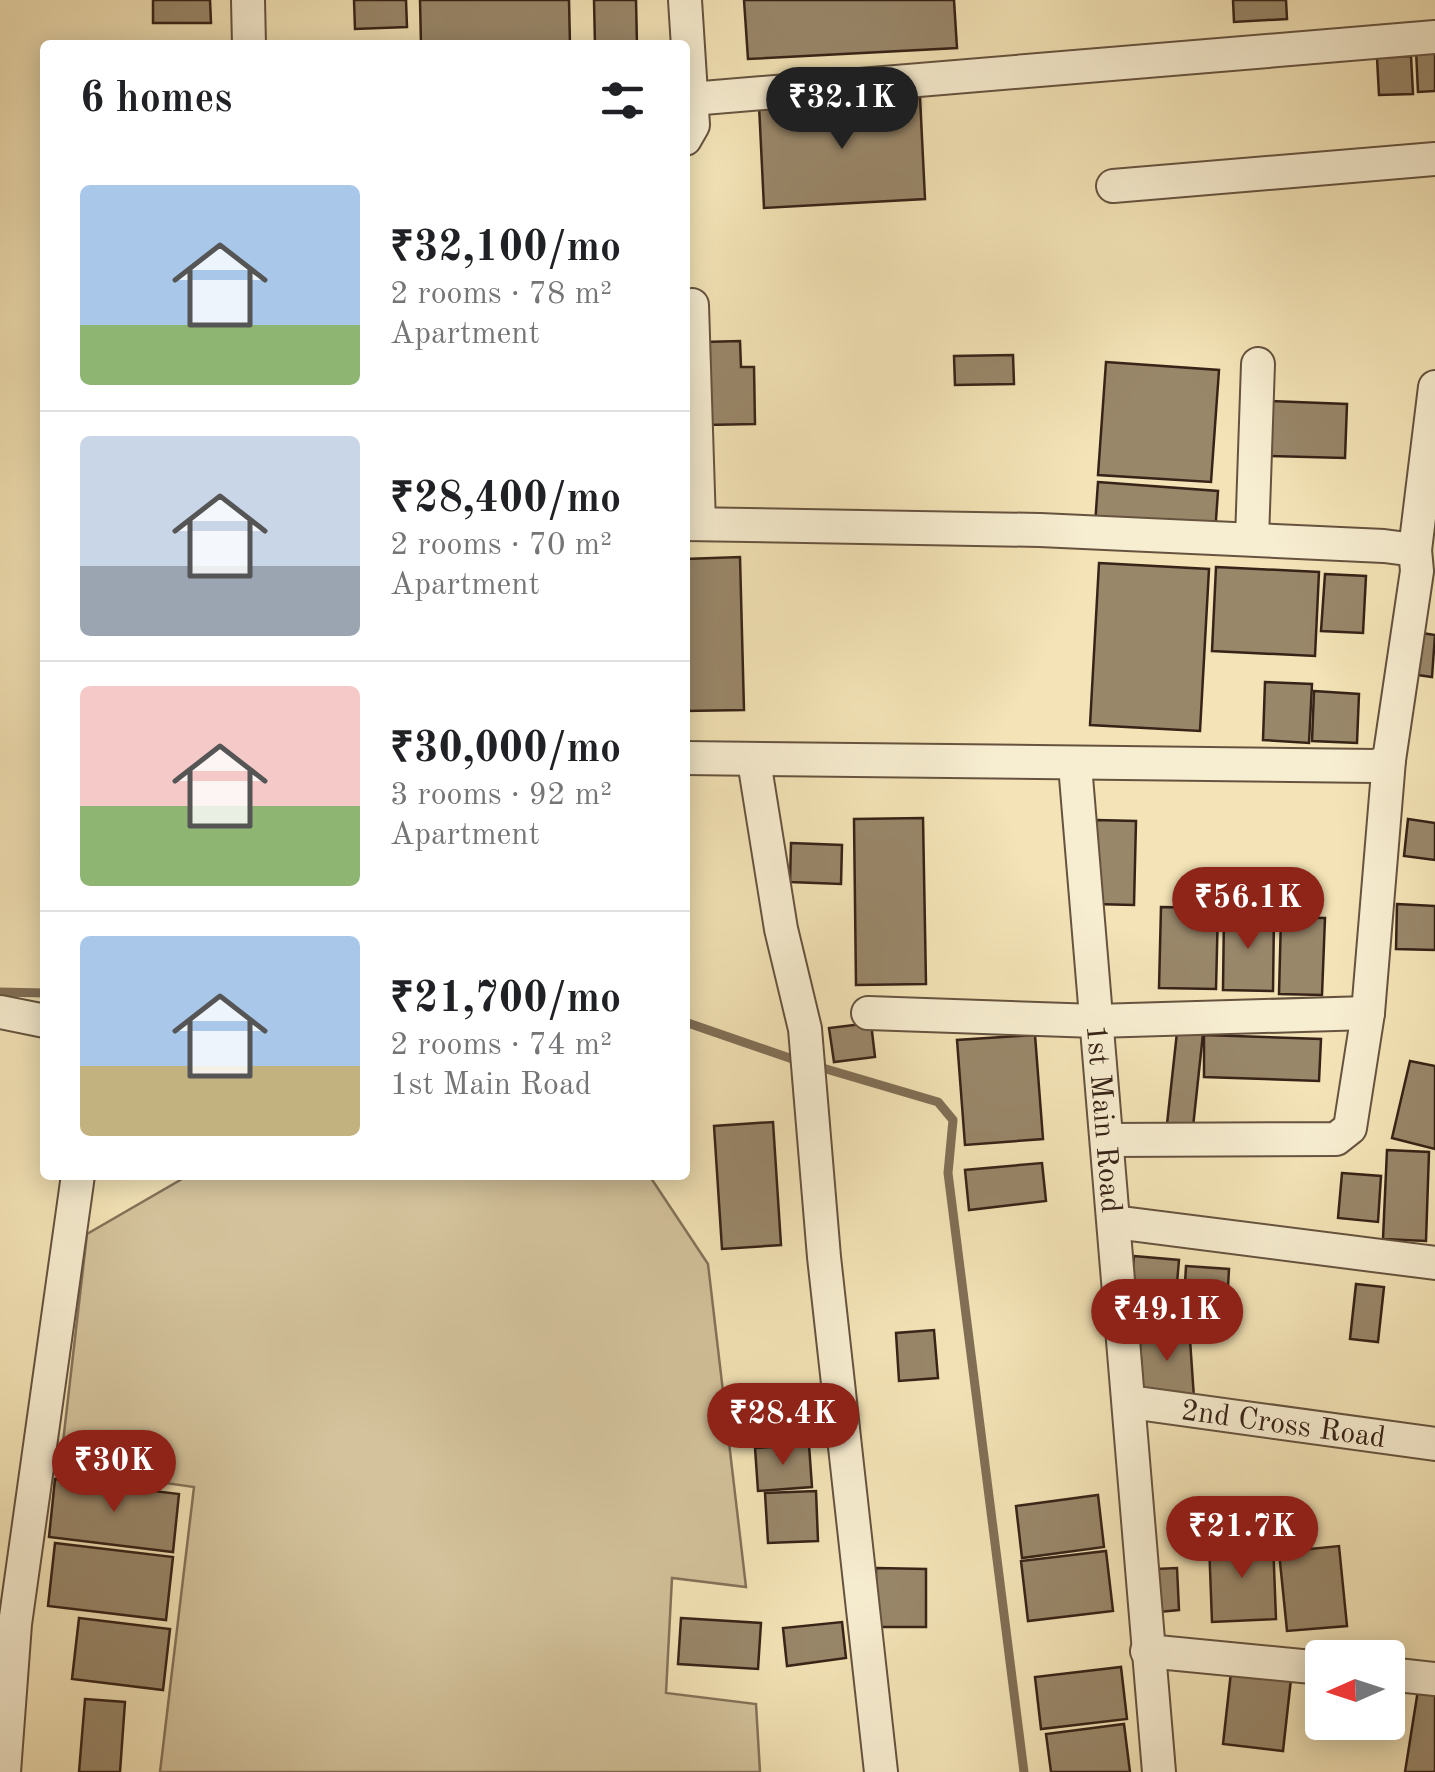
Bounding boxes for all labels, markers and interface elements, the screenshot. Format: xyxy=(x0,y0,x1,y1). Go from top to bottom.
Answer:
pin: ₹32.1K xyxy=(761,67,923,152)
icon: filters xyxy=(595,73,650,128)
text: 6 homes xyxy=(80,79,232,121)
text: ₹32.1K xyxy=(788,83,896,115)
icon: home xyxy=(160,225,280,345)
text: ₹32,100/mo xyxy=(390,228,621,270)
text: 2 rooms · 78 m² xyxy=(390,279,612,311)
text: Apartment xyxy=(390,319,540,351)
icon: home xyxy=(160,476,280,596)
text: ₹28,400/mo xyxy=(390,479,621,521)
text: 2 rooms · 70 m² xyxy=(390,530,612,562)
text: Apartment xyxy=(390,570,540,602)
icon: home xyxy=(160,726,280,846)
text: ₹30,000/mo xyxy=(390,729,621,771)
text: 3 rooms · 92 m² xyxy=(390,780,612,812)
text: Apartment xyxy=(390,820,540,852)
pin: ₹56.1K xyxy=(1167,867,1329,952)
text: ₹56.1K xyxy=(1194,883,1302,915)
icon: home xyxy=(160,976,280,1096)
text: ₹21,700/mo xyxy=(390,979,621,1021)
street label: 1st Main Road xyxy=(1080,1024,1125,1214)
text: 2 rooms · 74 m² xyxy=(390,1030,612,1062)
text: 1st Main Road xyxy=(390,1070,591,1102)
pin: ₹49.1K xyxy=(1086,1279,1248,1364)
text: ₹49.1K xyxy=(1113,1295,1221,1327)
pin: ₹28.4K xyxy=(702,1383,864,1468)
street label: 2nd Cross Road xyxy=(1179,1396,1388,1454)
text: ₹28.4K xyxy=(729,1399,837,1431)
pin: ₹30K xyxy=(55,1430,173,1515)
text: ₹30K xyxy=(74,1446,154,1478)
pin: ₹21.7K xyxy=(1161,1496,1323,1581)
text: ₹21.7K xyxy=(1188,1512,1296,1544)
north arrow xyxy=(1305,1640,1405,1740)
map controls xyxy=(1305,1640,1405,1740)

